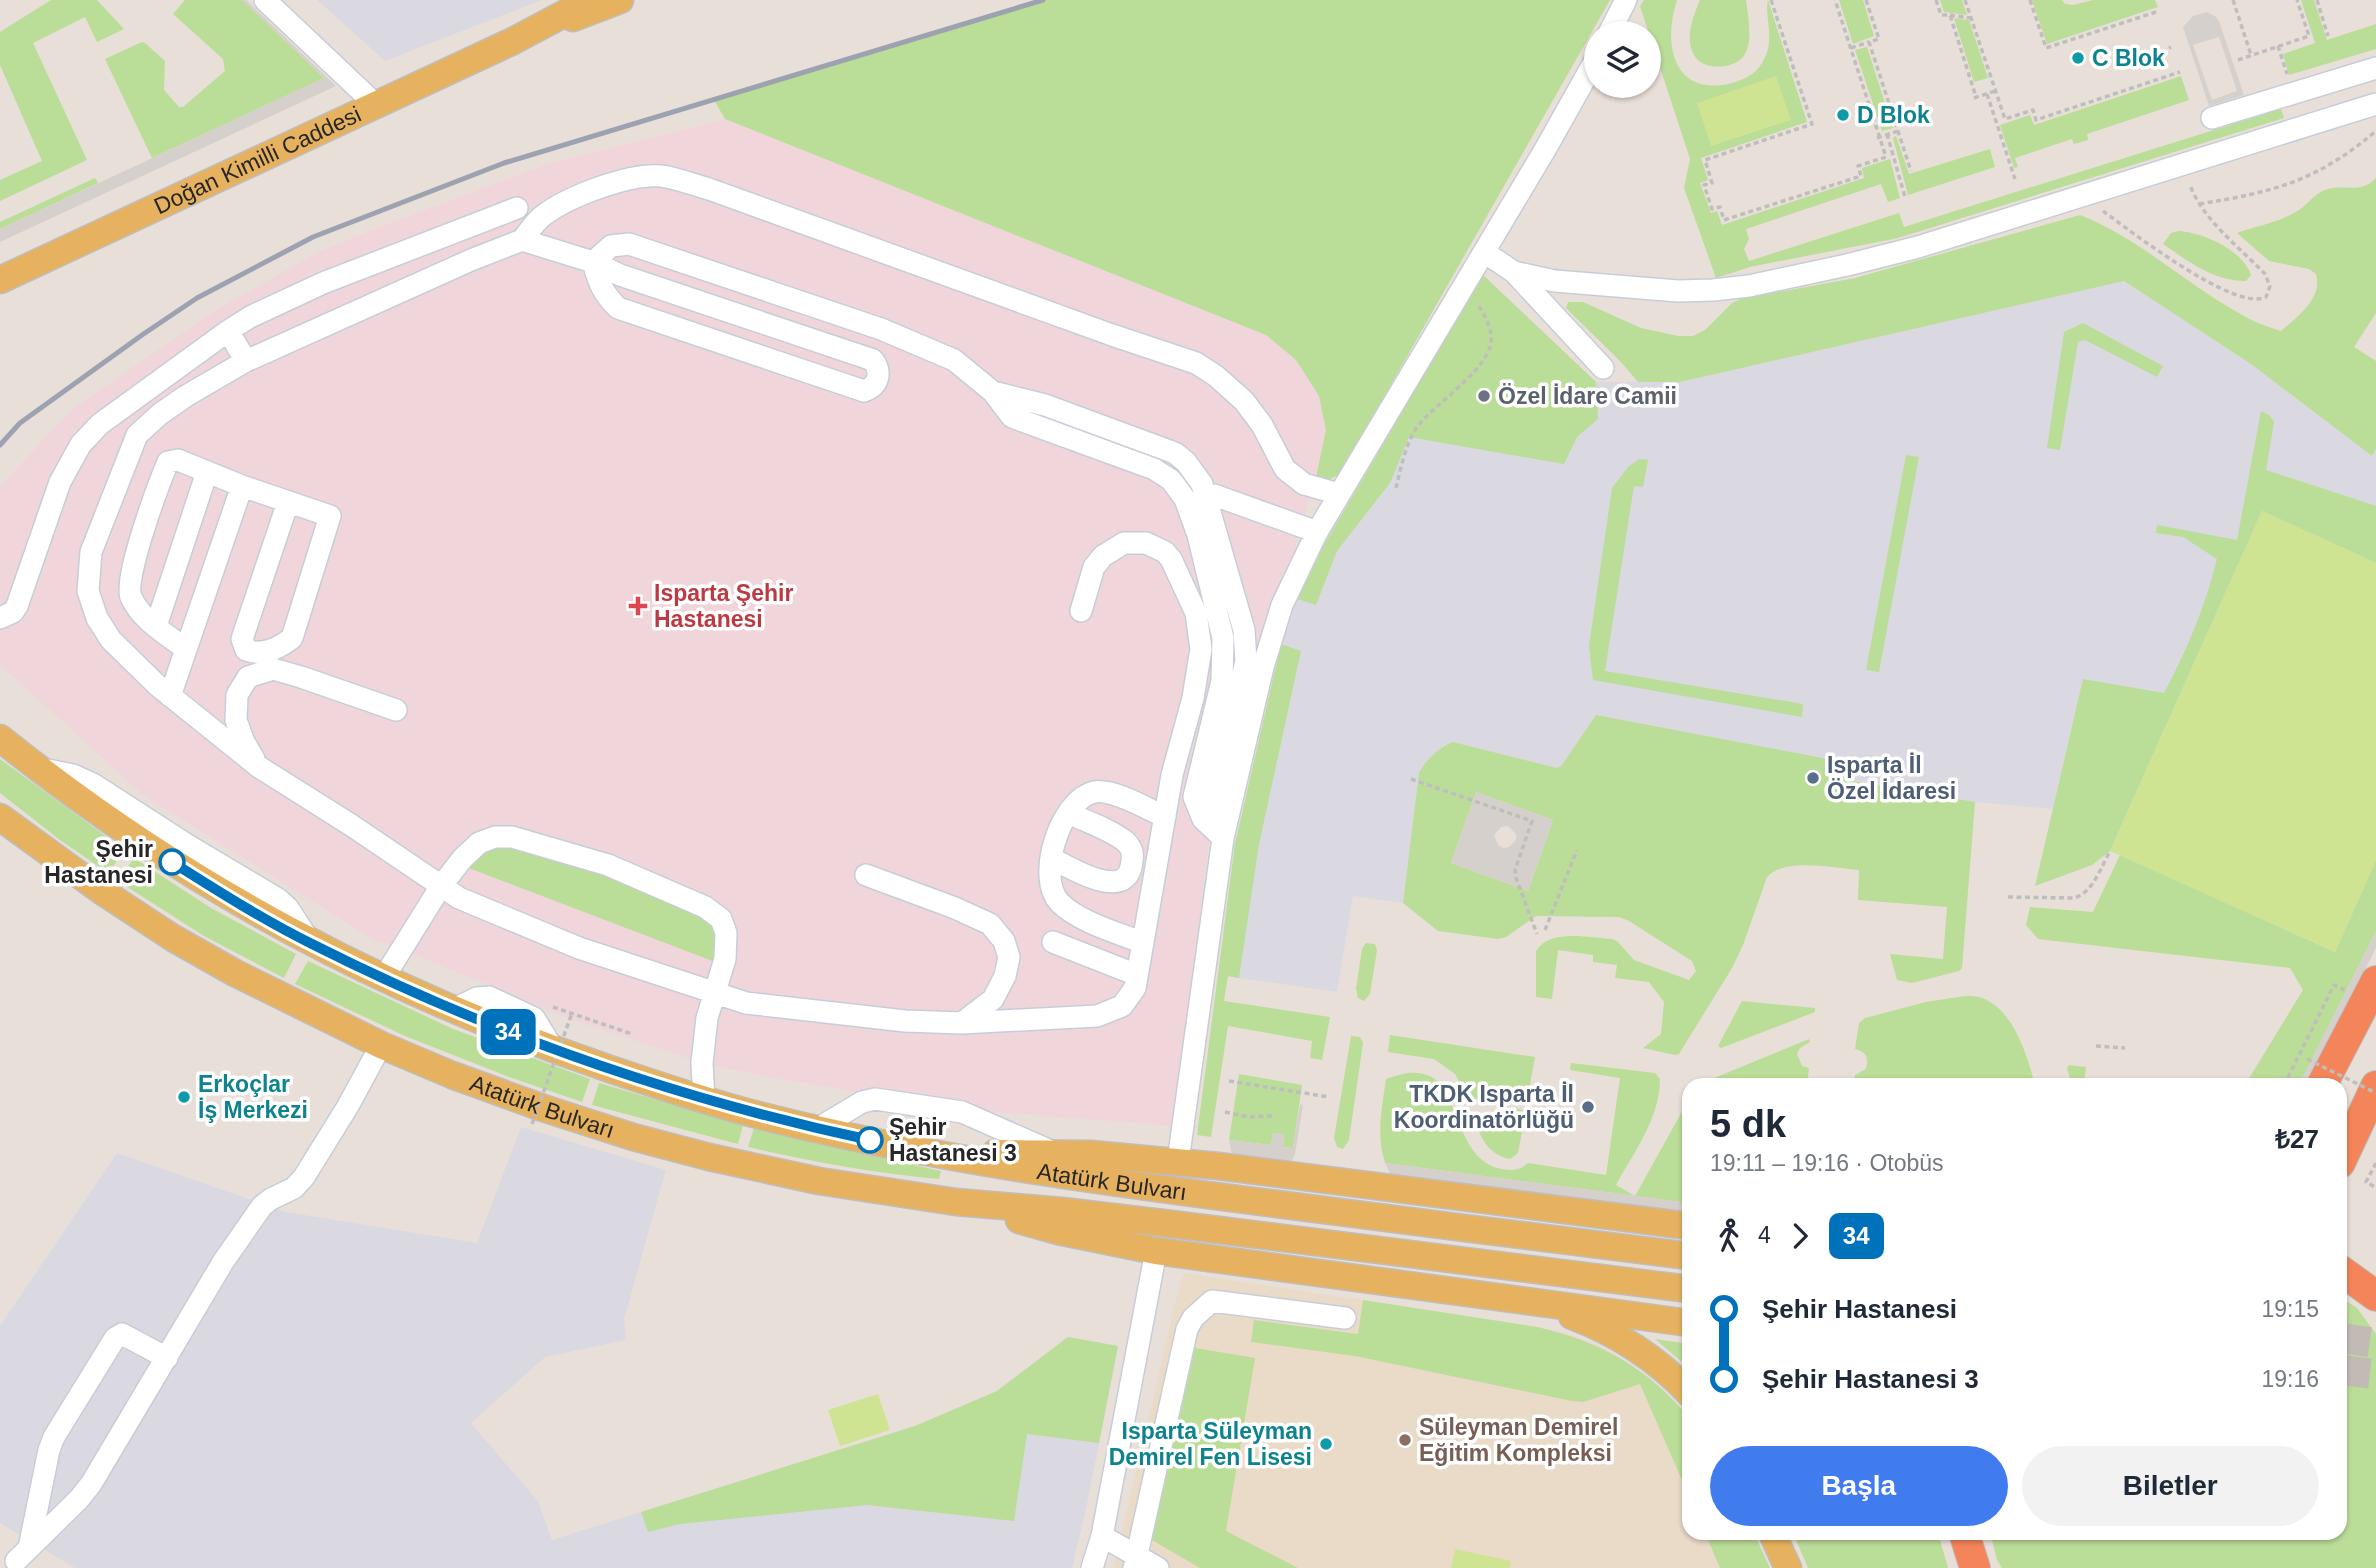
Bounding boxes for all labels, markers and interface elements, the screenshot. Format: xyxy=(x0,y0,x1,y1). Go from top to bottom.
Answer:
map controls xyxy=(1584,21,1661,98)
button: layers xyxy=(1584,21,1661,98)
place label: C Blok xyxy=(2092,45,2165,71)
marker: C Blok xyxy=(2070,50,2086,66)
street label: Doğan Kimilli Caddesi xyxy=(150,101,365,219)
place label: D Blok xyxy=(1857,102,1930,128)
marker: D Blok xyxy=(1835,107,1851,123)
place label: Özel İdare Camii xyxy=(1498,383,1677,409)
marker: Özel İdare Camii xyxy=(1476,388,1492,404)
place label: Isparta Şehir Hastanesi xyxy=(654,580,793,632)
marker: Isparta Şehir Hastanesi xyxy=(628,596,648,616)
place label: Isparta İl Özel İdaresi xyxy=(1827,752,1956,804)
marker: Isparta İl Özel İdaresi xyxy=(1805,770,1821,786)
place label: Şehir Hastanesi xyxy=(44,836,153,888)
marker: Şehir Hastanesi xyxy=(159,849,185,875)
line badge: 34 xyxy=(476,1009,540,1055)
text: 34 xyxy=(495,1018,521,1045)
street label: Atatürk Bulvarı xyxy=(467,1070,618,1143)
place label: Erkoçlar İş Merkezi xyxy=(198,1071,308,1123)
place label: TKDK Isparta İl Koordinatörlüğü xyxy=(1394,1081,1574,1133)
marker: Erkoçlar İş Merkezi xyxy=(176,1089,192,1105)
marker: TKDK Isparta İl Koordinatörlüğü xyxy=(1580,1099,1596,1115)
text: 5 dk xyxy=(1710,1103,1786,1145)
place label: Şehir Hastanesi 3 xyxy=(889,1114,1017,1166)
text: ₺27 xyxy=(2275,1124,2319,1154)
marker: Şehir Hastanesi 3 xyxy=(857,1127,883,1153)
text: 19:11 – 19:16 · Otobüs xyxy=(1710,1150,1944,1176)
street label: Atatürk Bulvarı xyxy=(1035,1158,1188,1205)
icon: walk xyxy=(1710,1217,1748,1255)
icon: forward xyxy=(1781,1217,1819,1255)
text: 4 xyxy=(1758,1222,1771,1248)
text: 34 xyxy=(1843,1222,1870,1249)
text: Şehir Hastanesi xyxy=(1762,1294,1957,1324)
text: 19:15 xyxy=(2261,1296,2319,1322)
text: Şehir Hastanesi 3 xyxy=(1762,1364,1979,1394)
text: 19:16 xyxy=(2261,1366,2319,1392)
place label: Süleyman Demirel Eğitim Kompleksi xyxy=(1419,1414,1618,1466)
place label: Isparta Süleyman Demirel Fen Lisesi xyxy=(1109,1418,1312,1470)
marker: Süleyman Demirel Eğitim Kompleksi xyxy=(1397,1432,1413,1448)
marker: Isparta Süleyman Demirel Fen Lisesi xyxy=(1318,1436,1334,1452)
button: Başla xyxy=(1710,1446,2008,1526)
button: Biletler xyxy=(2022,1446,2319,1526)

